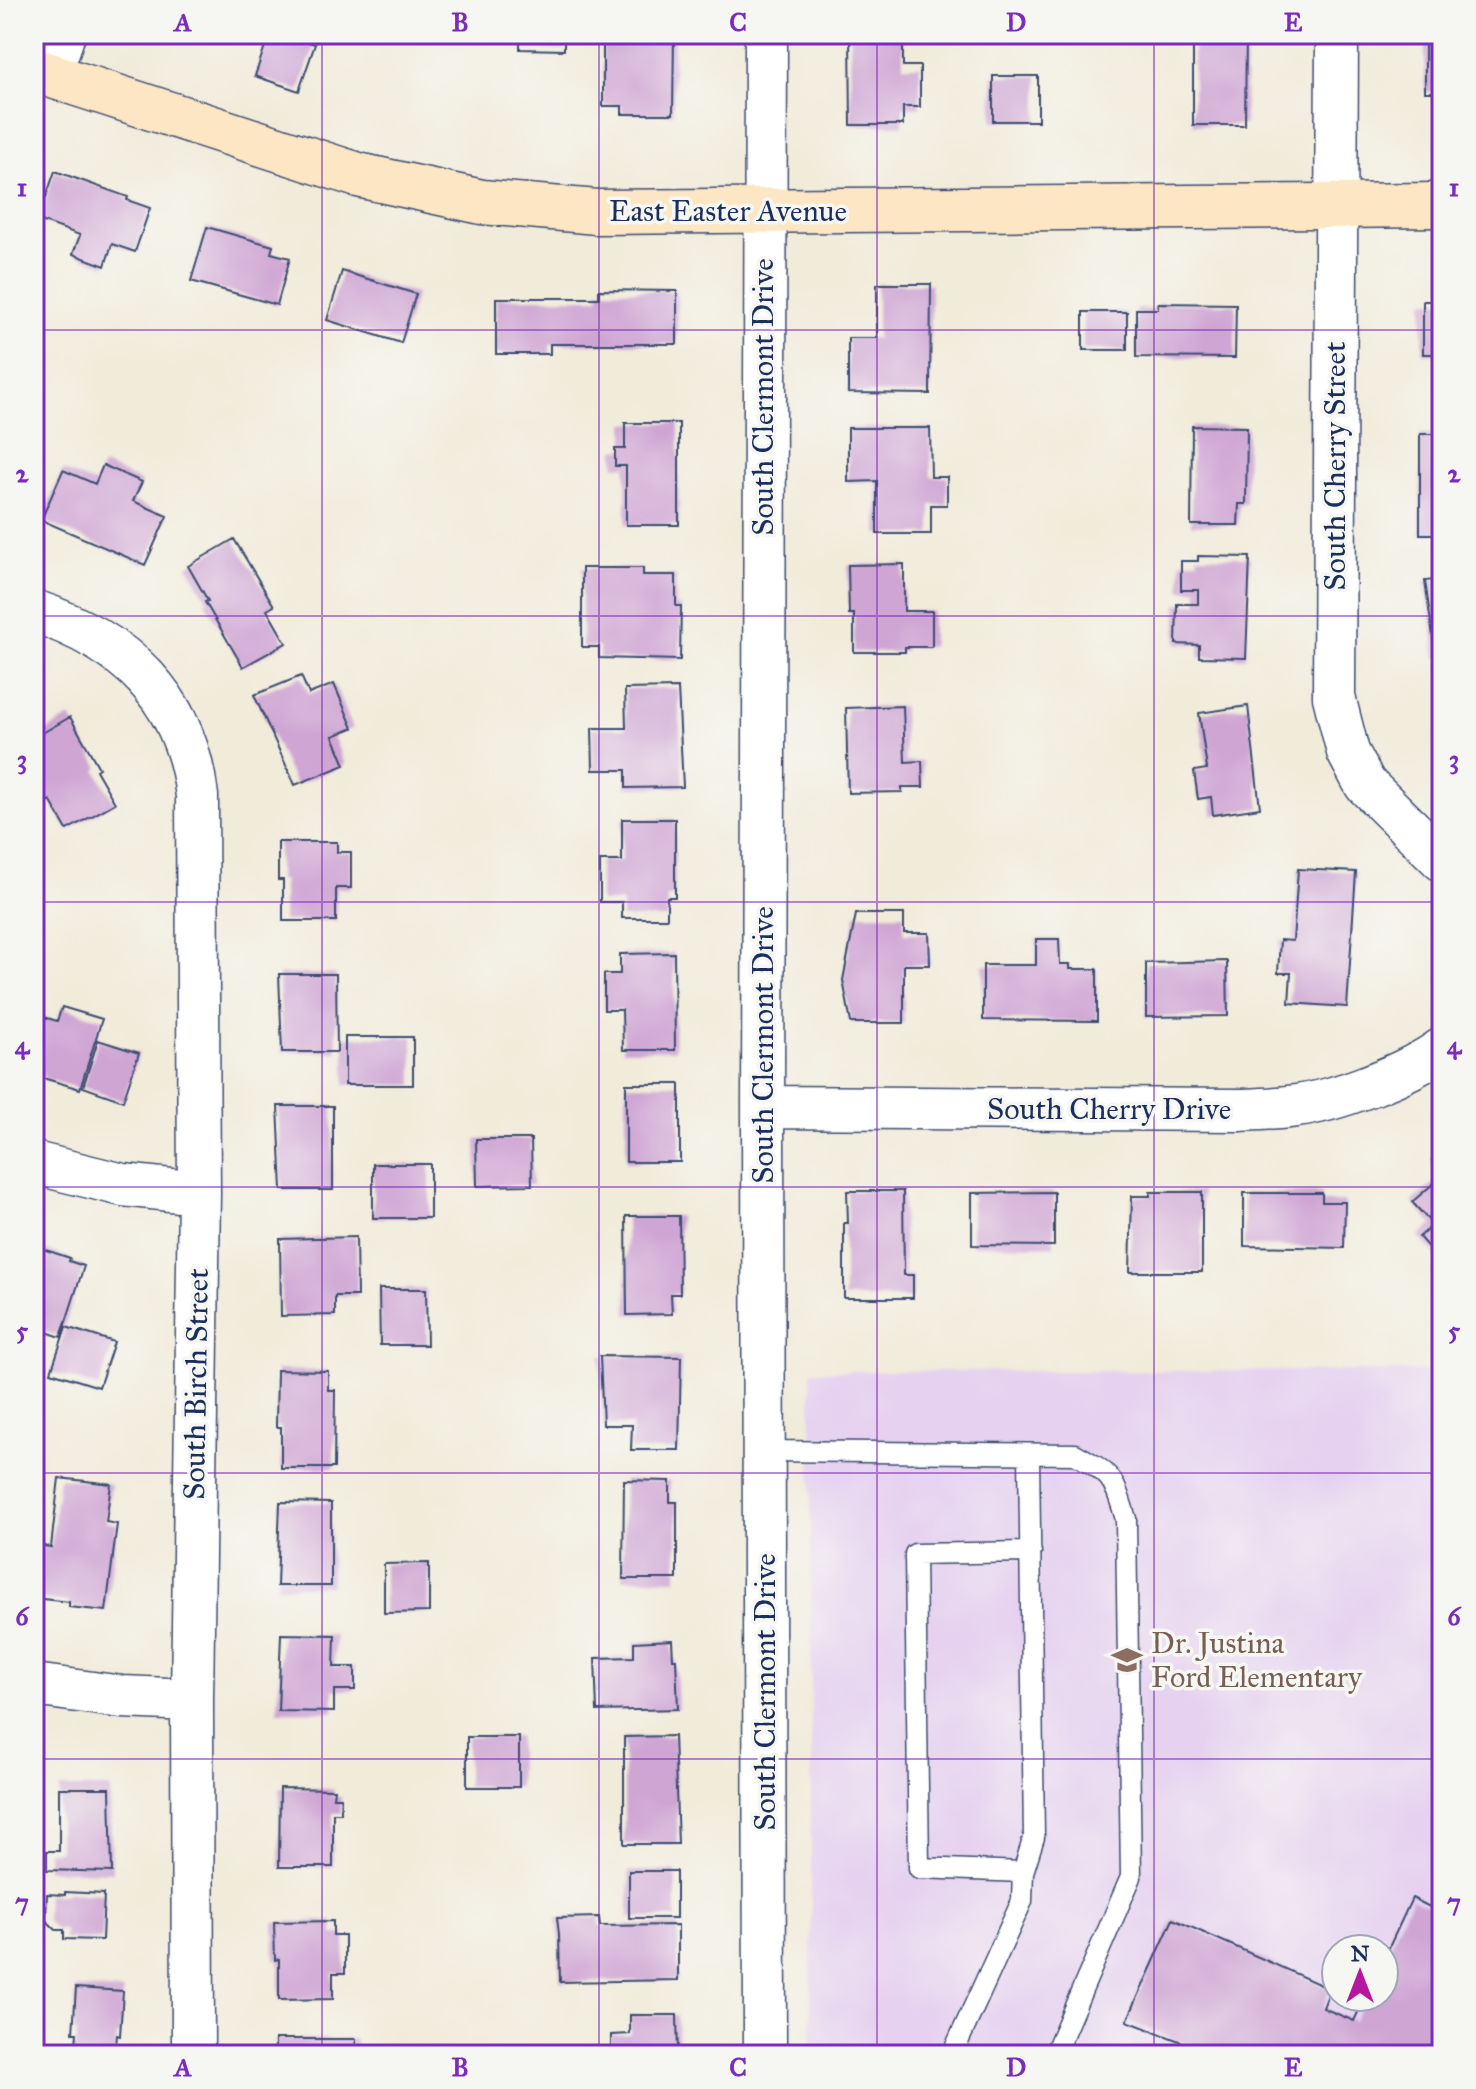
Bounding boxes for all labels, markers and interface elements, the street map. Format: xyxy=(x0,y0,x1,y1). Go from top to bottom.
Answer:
text: A xyxy=(172,6,192,38)
text: B xyxy=(451,6,469,38)
text: C xyxy=(729,6,747,38)
text: D xyxy=(1006,6,1026,38)
text: E xyxy=(1284,6,1303,38)
text: 1 xyxy=(17,171,27,203)
text: 1 xyxy=(1449,171,1459,203)
street label: East Easter Avenue xyxy=(609,193,847,229)
street label: South Clermont Drive xyxy=(745,258,781,536)
street label: South Cherry Street xyxy=(1317,341,1353,591)
text: 2 xyxy=(16,457,30,489)
text: 2 xyxy=(1448,457,1462,489)
text: 3 xyxy=(17,743,27,775)
text: 3 xyxy=(1449,743,1459,775)
street label: South Clermont Drive xyxy=(745,906,781,1184)
text: 4 xyxy=(15,1029,31,1061)
text: 4 xyxy=(1447,1029,1463,1061)
street label: South Cherry Drive xyxy=(987,1091,1231,1127)
street label: South Birch Street xyxy=(176,1267,216,1500)
text: 5 xyxy=(16,1314,29,1346)
text: 5 xyxy=(1448,1314,1461,1346)
street label: South Clermont Drive xyxy=(747,1553,783,1831)
text: 6 xyxy=(15,1600,30,1632)
text: 6 xyxy=(1447,1600,1462,1632)
place label: Dr. Justina Ford Elementary xyxy=(1151,1625,1363,1695)
school or university icon: Dr. Justina Ford Elementary xyxy=(1110,1643,1144,1677)
text: 7 xyxy=(15,1886,29,1918)
text: 7 xyxy=(1447,1886,1461,1918)
north arrow xyxy=(1320,1933,1400,2013)
text: N xyxy=(1351,1940,1370,1967)
text: A xyxy=(172,2051,192,2083)
text: B xyxy=(451,2051,469,2083)
text: C xyxy=(729,2051,747,2083)
text: D xyxy=(1006,2051,1026,2083)
text: E xyxy=(1284,2051,1303,2083)

